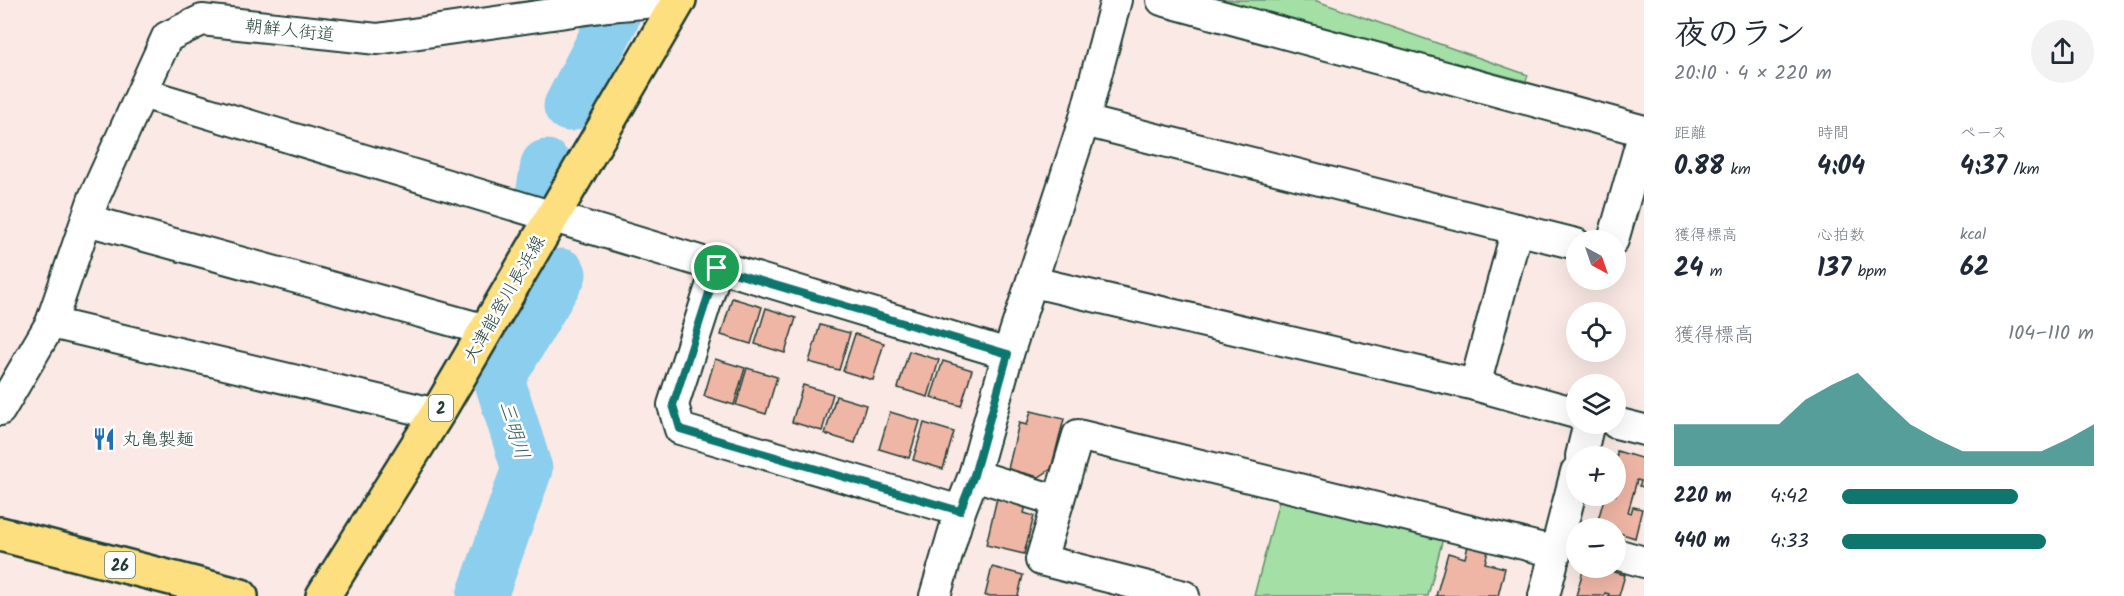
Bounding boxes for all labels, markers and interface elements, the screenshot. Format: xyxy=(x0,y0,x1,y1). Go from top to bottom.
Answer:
text: 夜のラン xyxy=(1674,9,1806,62)
street label: 朝鮮人街道 xyxy=(244,12,336,51)
button: share xyxy=(2031,20,2094,83)
text: 20:10 · 4 × 220 m xyxy=(1674,58,1832,90)
text: 距離 xyxy=(1674,121,1706,146)
text: 時間 xyxy=(1817,121,1849,146)
text: ペース xyxy=(1960,121,2007,146)
text: 0.88 xyxy=(1674,146,1724,188)
text: 4:04 xyxy=(1817,146,1865,188)
text: 4:37 xyxy=(1960,146,2007,188)
text: km xyxy=(1724,157,1751,182)
text: /km xyxy=(2007,157,2039,182)
text: kcal xyxy=(1960,222,1986,247)
text: 獲得標高 xyxy=(1674,223,1738,248)
text: 心拍数 xyxy=(1817,223,1865,248)
street label: 大津能登川長浜線 xyxy=(457,230,554,369)
north arrow xyxy=(1566,230,1626,290)
map controls xyxy=(1566,230,1626,578)
pin xyxy=(691,242,742,293)
text: 62 xyxy=(1960,247,1989,289)
text: 24 xyxy=(1674,248,1703,290)
text: 137 xyxy=(1817,248,1851,290)
icon: arrive xyxy=(700,251,733,284)
text: m xyxy=(1703,259,1722,284)
text: bpm xyxy=(1851,259,1887,284)
button: locate xyxy=(1566,302,1626,362)
text: 104–110 m xyxy=(2008,318,2094,350)
text: 獲得標高 xyxy=(1674,320,1754,352)
button: layers xyxy=(1566,374,1626,434)
road number: 2 xyxy=(429,395,453,421)
water label: 三明川 xyxy=(489,397,537,464)
restaurant icon: 丸亀製麺 xyxy=(91,426,117,452)
place label: 丸亀製麺 xyxy=(122,426,194,455)
button: + xyxy=(1566,446,1626,506)
text: 220 m xyxy=(1674,481,1732,513)
text: 4:42 xyxy=(1770,481,1809,513)
button: − xyxy=(1566,518,1626,578)
text: 440 m xyxy=(1674,526,1730,558)
text: 4:33 xyxy=(1770,526,1809,558)
road number: 26 xyxy=(105,552,135,578)

